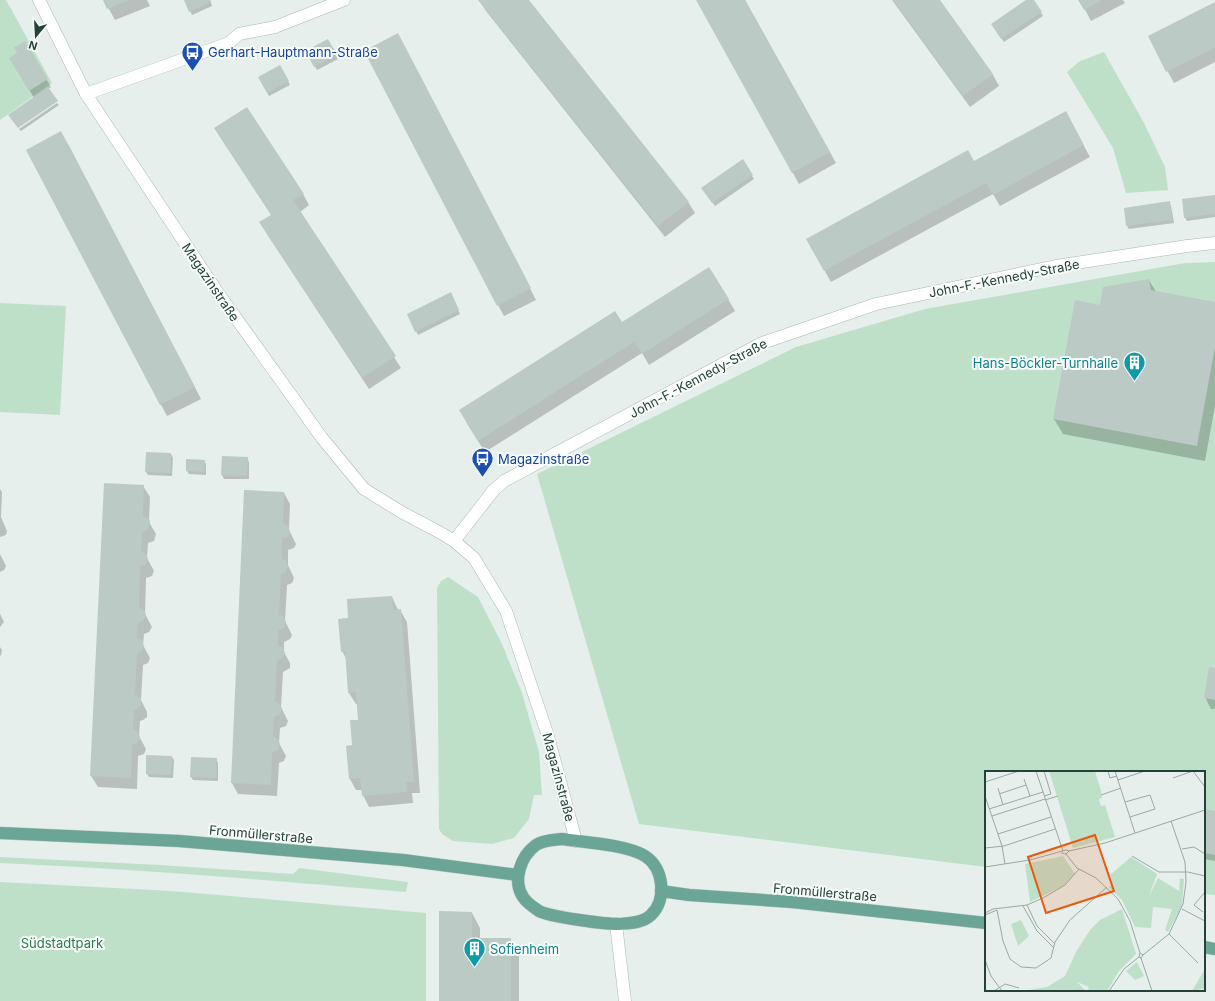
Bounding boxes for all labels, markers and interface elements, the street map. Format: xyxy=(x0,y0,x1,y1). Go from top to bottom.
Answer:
north arrow xyxy=(16,16,56,56)
text: N xyxy=(27,38,39,53)
bus stop icon: Gerhart-Hauptmann-Straße xyxy=(179,39,205,72)
place label: Gerhart-Hauptmann-Straße xyxy=(208,44,378,60)
street label: Magazinstraße xyxy=(179,240,243,324)
street label: John-F.-Kennedy-Straße xyxy=(927,256,1081,300)
street label: John-F.-Kennedy-Straße xyxy=(627,335,769,421)
building icon: Hans-Böckler-Turnhalle xyxy=(1121,350,1147,383)
place label: Hans-Böckler-Turnhalle xyxy=(973,355,1118,371)
bus stop icon: Magazinstraße xyxy=(469,446,495,479)
place label: Magazinstraße xyxy=(498,451,589,467)
street label: Magazinstraße xyxy=(539,731,579,823)
inset map xyxy=(985,771,1205,991)
street label: Fronmüllerstraße xyxy=(208,821,314,847)
street label: Fronmüllerstraße xyxy=(772,879,878,905)
park label: Südstadtpark xyxy=(21,935,103,951)
building icon: Sofienheim xyxy=(462,936,488,969)
place label: Sofienheim xyxy=(490,941,559,957)

